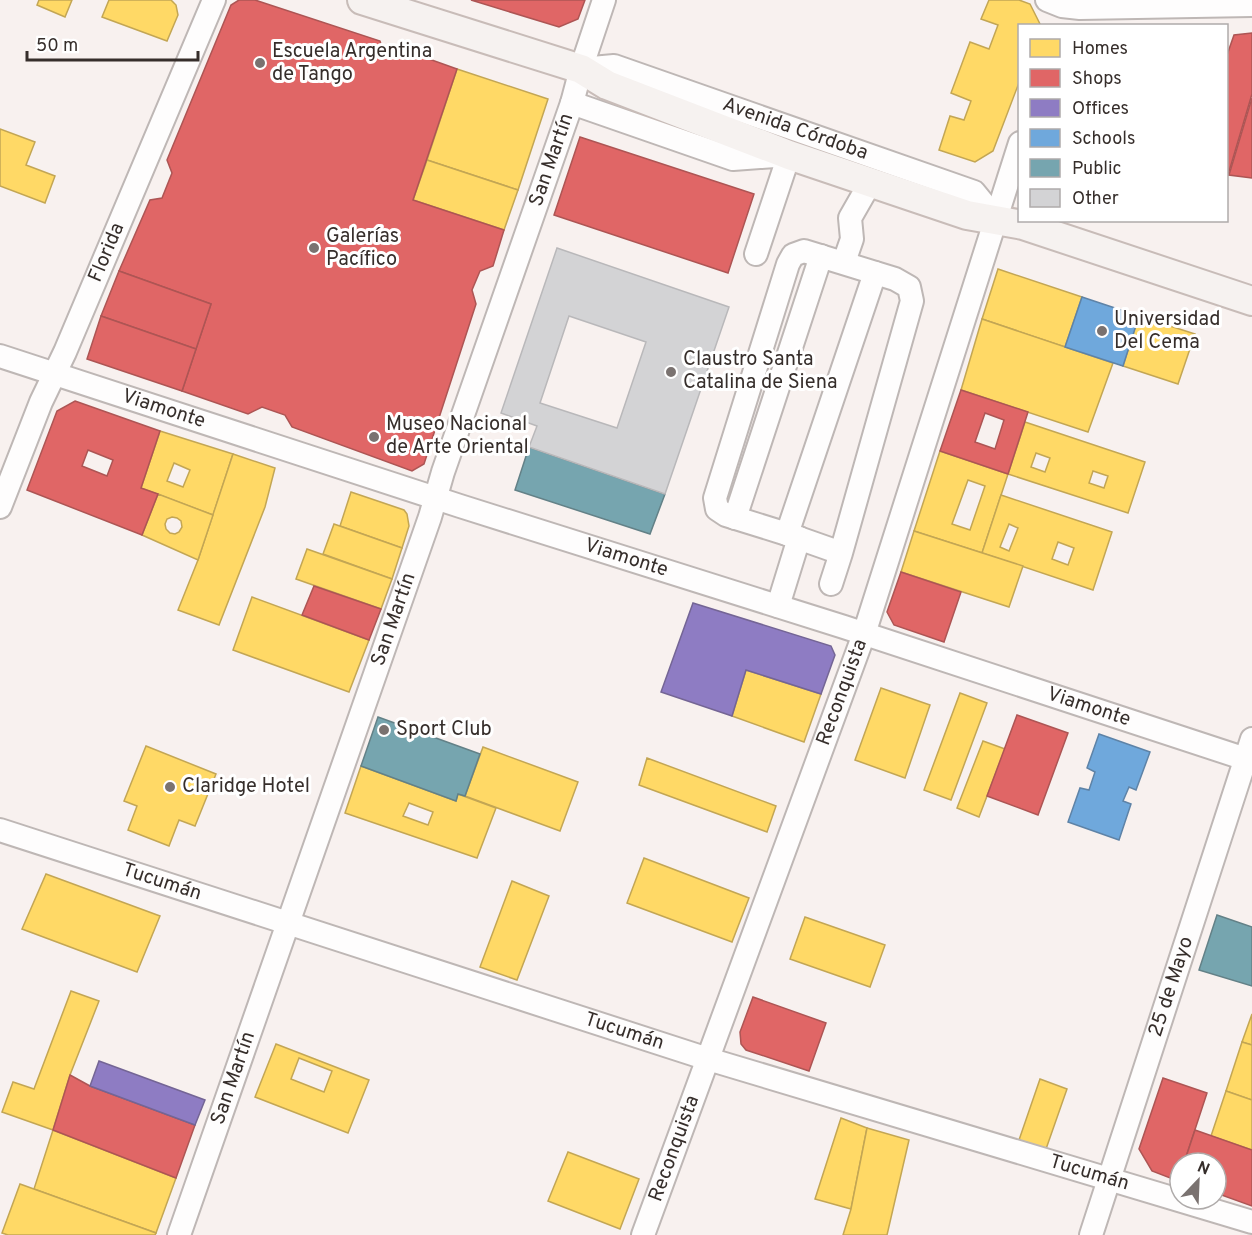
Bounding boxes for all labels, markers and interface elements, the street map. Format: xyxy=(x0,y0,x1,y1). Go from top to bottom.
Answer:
scale bar xyxy=(27,24,198,62)
legend xyxy=(1018,24,1228,222)
text: 50 m xyxy=(36,35,78,58)
text: Homes xyxy=(1072,38,1128,61)
place label: Escuela Argentina de Tango xyxy=(272,39,432,88)
marker: Escuela Argentina de Tango xyxy=(253,56,267,70)
text: Shops xyxy=(1072,68,1122,91)
street label: Avenida Córdoba xyxy=(719,92,871,167)
text: Offices xyxy=(1072,98,1129,121)
street label: San Martín xyxy=(524,110,580,210)
text: Schools xyxy=(1072,128,1135,151)
text: Public xyxy=(1072,158,1122,181)
text: Other xyxy=(1072,188,1119,211)
street label: Florida xyxy=(83,219,131,286)
place label: Galerías Pacífico xyxy=(326,224,399,273)
marker: Galerías Pacífico xyxy=(307,241,321,255)
place label: Universidad Del Cema xyxy=(1114,307,1221,356)
marker: Universidad Del Cema xyxy=(1095,324,1109,338)
place label: Claustro Santa Catalina de Siena xyxy=(683,347,838,396)
marker: Claustro Santa Catalina de Siena xyxy=(664,365,678,379)
street label: Viamonte xyxy=(118,384,209,435)
place label: Museo Nacional de Arte Oriental xyxy=(386,412,529,461)
marker: Museo Nacional de Arte Oriental xyxy=(367,430,381,444)
street label: Viamonte xyxy=(581,533,671,584)
street label: San Martín xyxy=(366,569,422,670)
street label: Reconquista xyxy=(811,636,874,749)
street label: Viamonte xyxy=(1044,682,1134,733)
place label: Sport Club xyxy=(396,717,492,743)
marker: Sport Club xyxy=(377,723,391,737)
place label: Claridge Hotel xyxy=(182,774,310,800)
marker: Claridge Hotel xyxy=(163,780,177,794)
street label: Tucumán xyxy=(119,857,205,907)
street label: 25 de Mayo xyxy=(1143,933,1200,1040)
street label: Tucumán xyxy=(581,1007,667,1057)
street label: San Martín xyxy=(206,1028,262,1128)
street label: Reconquista xyxy=(643,1092,706,1205)
street label: Tucumán xyxy=(1046,1149,1132,1197)
north arrow xyxy=(1168,1151,1228,1211)
text: N xyxy=(1194,1158,1212,1180)

